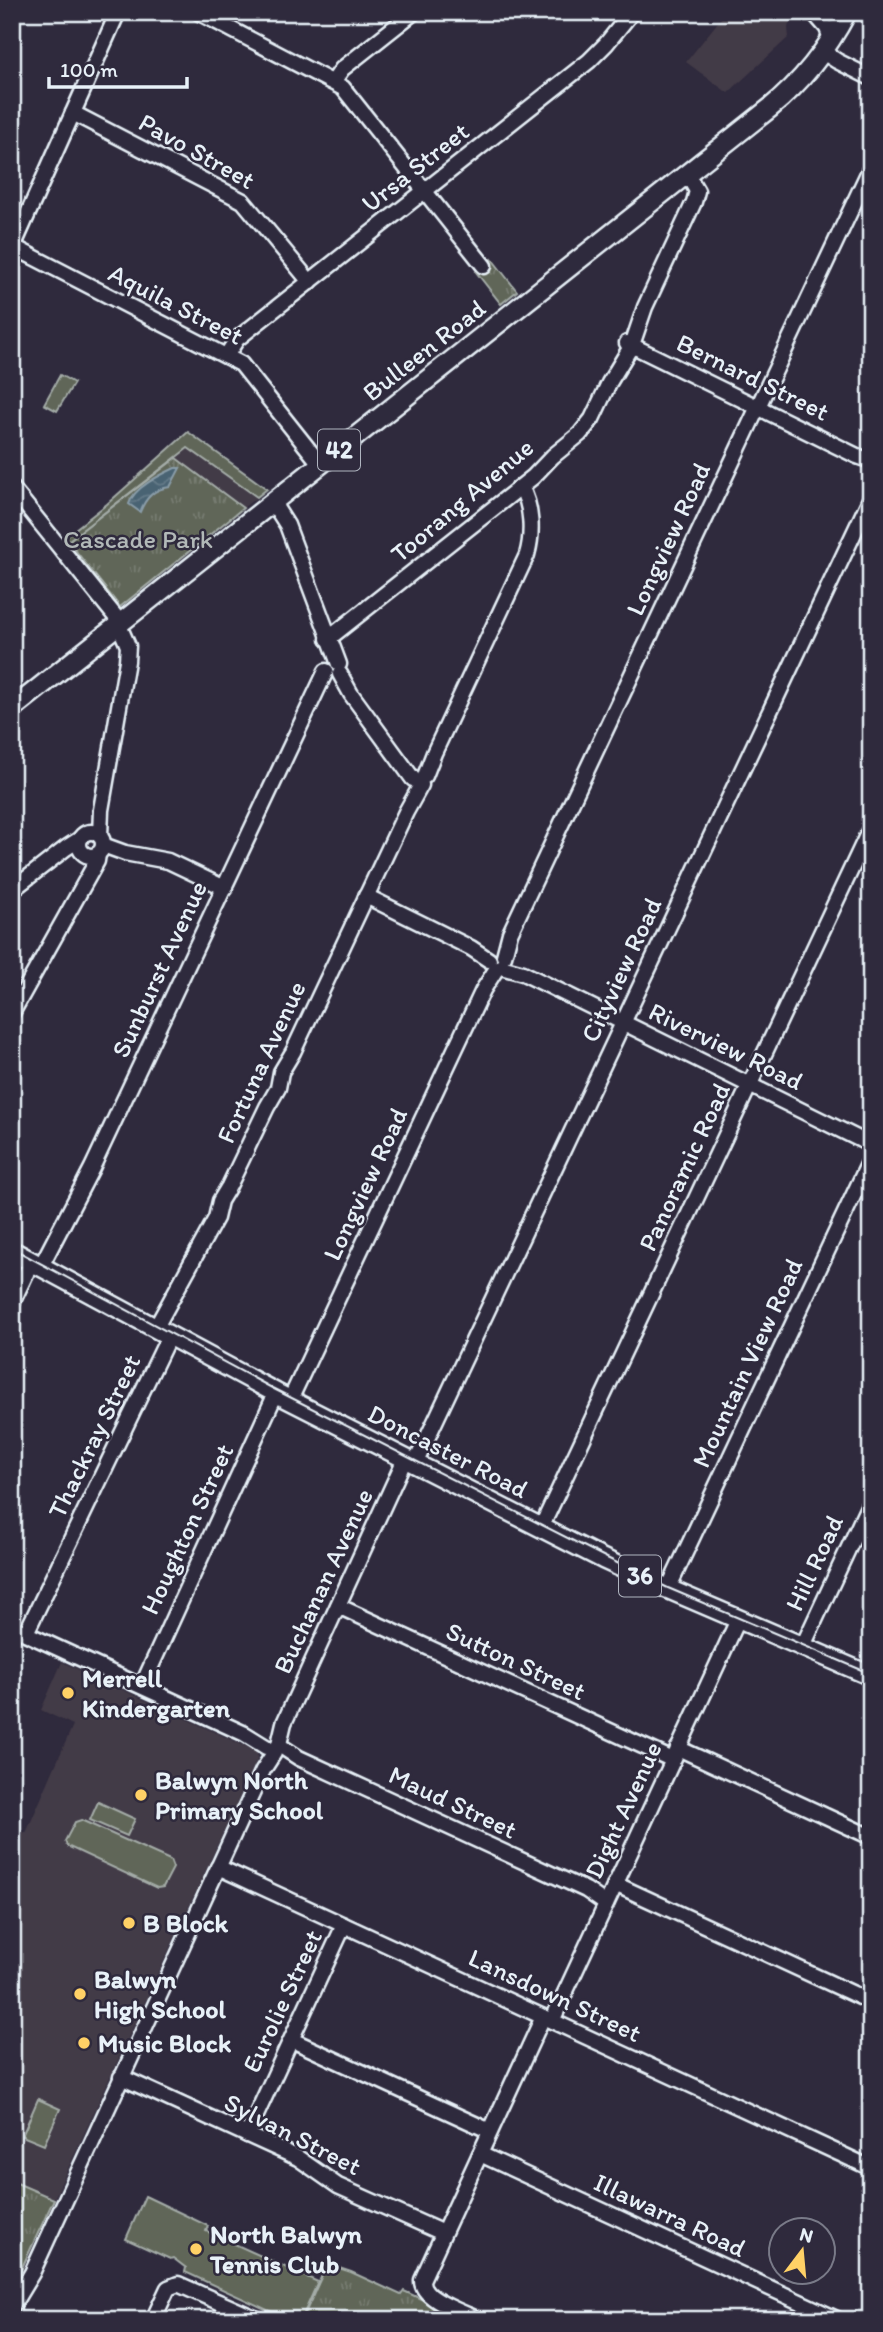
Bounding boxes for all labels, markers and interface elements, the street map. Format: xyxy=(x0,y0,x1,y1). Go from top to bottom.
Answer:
scale bar xyxy=(49,46,187,90)
text: 100 m xyxy=(60,57,118,82)
street label: Pavo Street xyxy=(133,106,261,196)
street label: Ursa Street xyxy=(355,115,475,219)
street label: Aquila Street xyxy=(103,256,249,352)
street label: Bulleen Road xyxy=(356,292,492,408)
street label: Bernard Street xyxy=(671,326,835,428)
road number: 42 xyxy=(318,430,360,471)
street label: Toorang Avenue xyxy=(384,431,540,569)
street label: Longview Road xyxy=(619,458,717,620)
park label: Cascade Park xyxy=(63,523,213,555)
street label: Sunburst Avenue xyxy=(104,876,214,1062)
street label: Cityview Road xyxy=(574,893,668,1047)
street label: Fortuna Avenue xyxy=(209,976,313,1148)
street label: Riverview Road xyxy=(644,995,808,1097)
street label: Panoramic Road xyxy=(631,1078,737,1256)
street label: Longview Road xyxy=(316,1103,414,1265)
street label: Mountain View Road xyxy=(684,1253,810,1473)
street label: Thackray Street xyxy=(41,1349,147,1523)
street label: Doncaster Road xyxy=(363,1397,533,1505)
street label: Houghton Street xyxy=(133,1438,241,1620)
street label: Buchanan Avenue xyxy=(266,1483,380,1679)
street label: Hill Road xyxy=(778,1510,850,1616)
road number: 36 xyxy=(619,1556,661,1596)
street label: Sutton Street xyxy=(441,1615,591,1707)
place label: Merrell Kindergarten xyxy=(82,1662,230,1724)
marker: Merrell Kindergarten xyxy=(60,1685,76,1701)
street label: Dight Avenue xyxy=(577,1736,669,1884)
street label: Maud Street xyxy=(384,1758,522,1846)
place label: Balwyn North Primary School xyxy=(155,1764,324,1826)
marker: Balwyn North Primary School xyxy=(133,1787,149,1803)
place label: B Block xyxy=(143,1907,229,1939)
marker: B Block xyxy=(121,1915,137,1931)
street label: Eurolie Street xyxy=(235,1924,329,2077)
street label: Lansdown Street xyxy=(464,1941,647,2049)
place label: Balwyn High School xyxy=(94,1963,226,2025)
marker: Balwyn High School xyxy=(72,1986,88,2002)
place label: Music Block xyxy=(98,2027,232,2059)
marker: Music Block xyxy=(76,2035,92,2051)
street label: Sylvan Street xyxy=(219,2086,367,2182)
street label: Illawarra Road xyxy=(589,2166,751,2264)
north arrow xyxy=(768,2216,838,2286)
place label: North Balwyn Tennis Club xyxy=(209,2218,362,2280)
text: N xyxy=(797,2222,816,2248)
marker: North Balwyn Tennis Club xyxy=(188,2241,204,2257)

